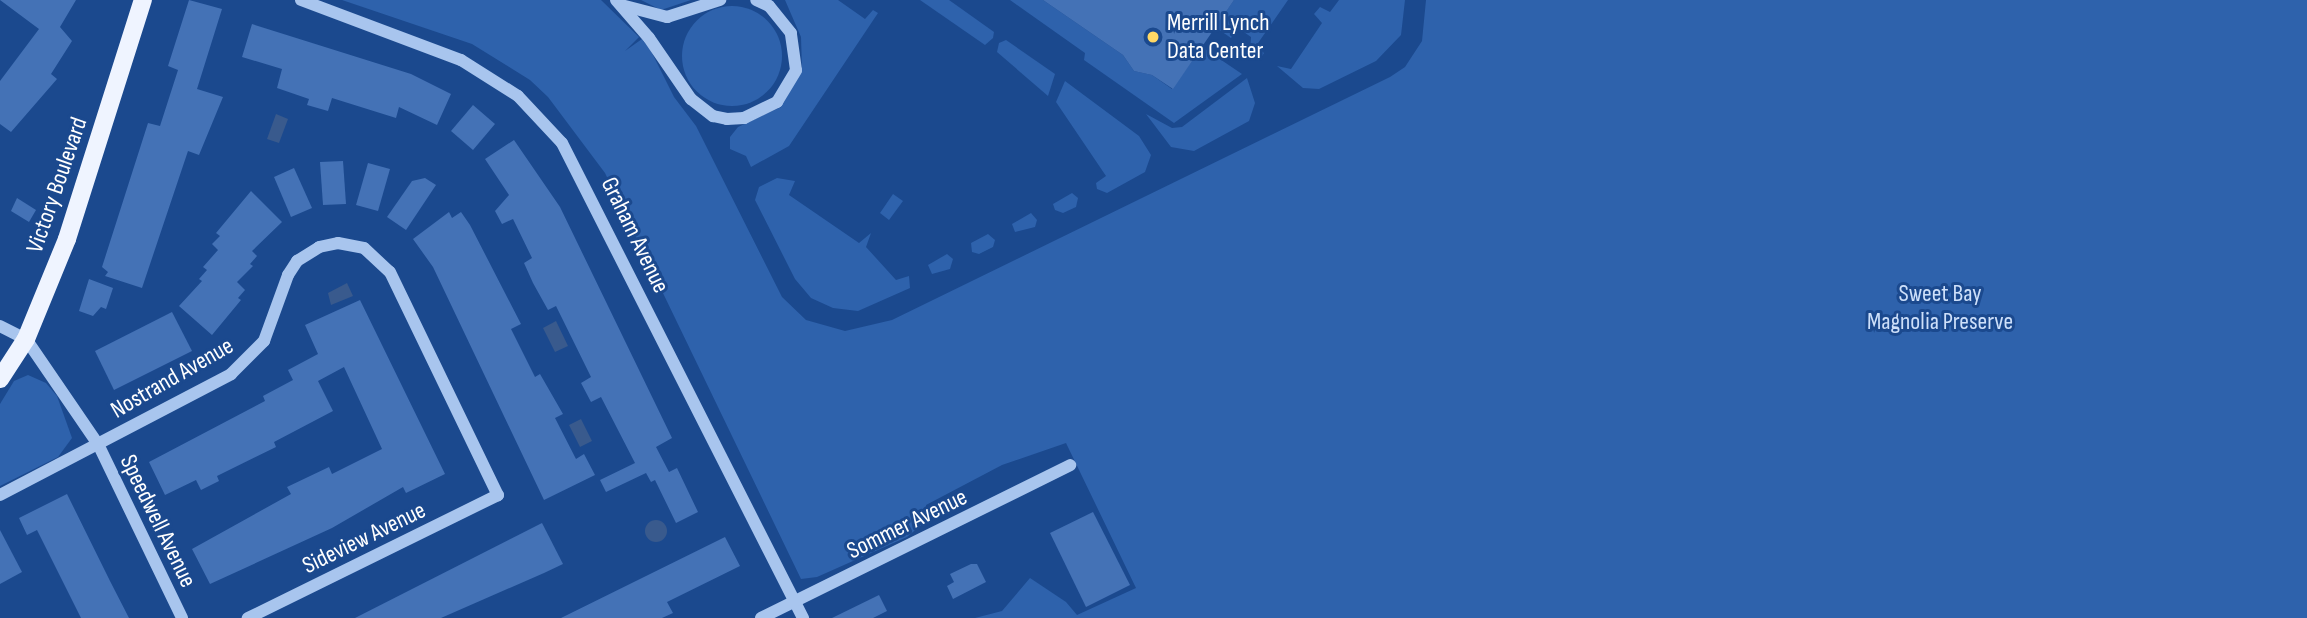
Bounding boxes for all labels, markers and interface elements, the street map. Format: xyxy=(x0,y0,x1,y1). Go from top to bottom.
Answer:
place label: Merrill Lynch Data Center xyxy=(1167,9,1270,65)
marker: Merrill Lynch Data Center xyxy=(1145,29,1161,45)
street label: Victory Boulevard xyxy=(20,114,94,256)
street label: Graham Avenue xyxy=(595,172,675,298)
park label: Sweet Bay Magnolia Preserve xyxy=(1867,280,2013,336)
street label: Nostrand Avenue xyxy=(106,331,238,425)
street label: Speedwell Avenue xyxy=(114,450,202,592)
street label: Sommer Avenue xyxy=(842,483,972,565)
street label: Sideview Avenue xyxy=(298,496,430,580)

